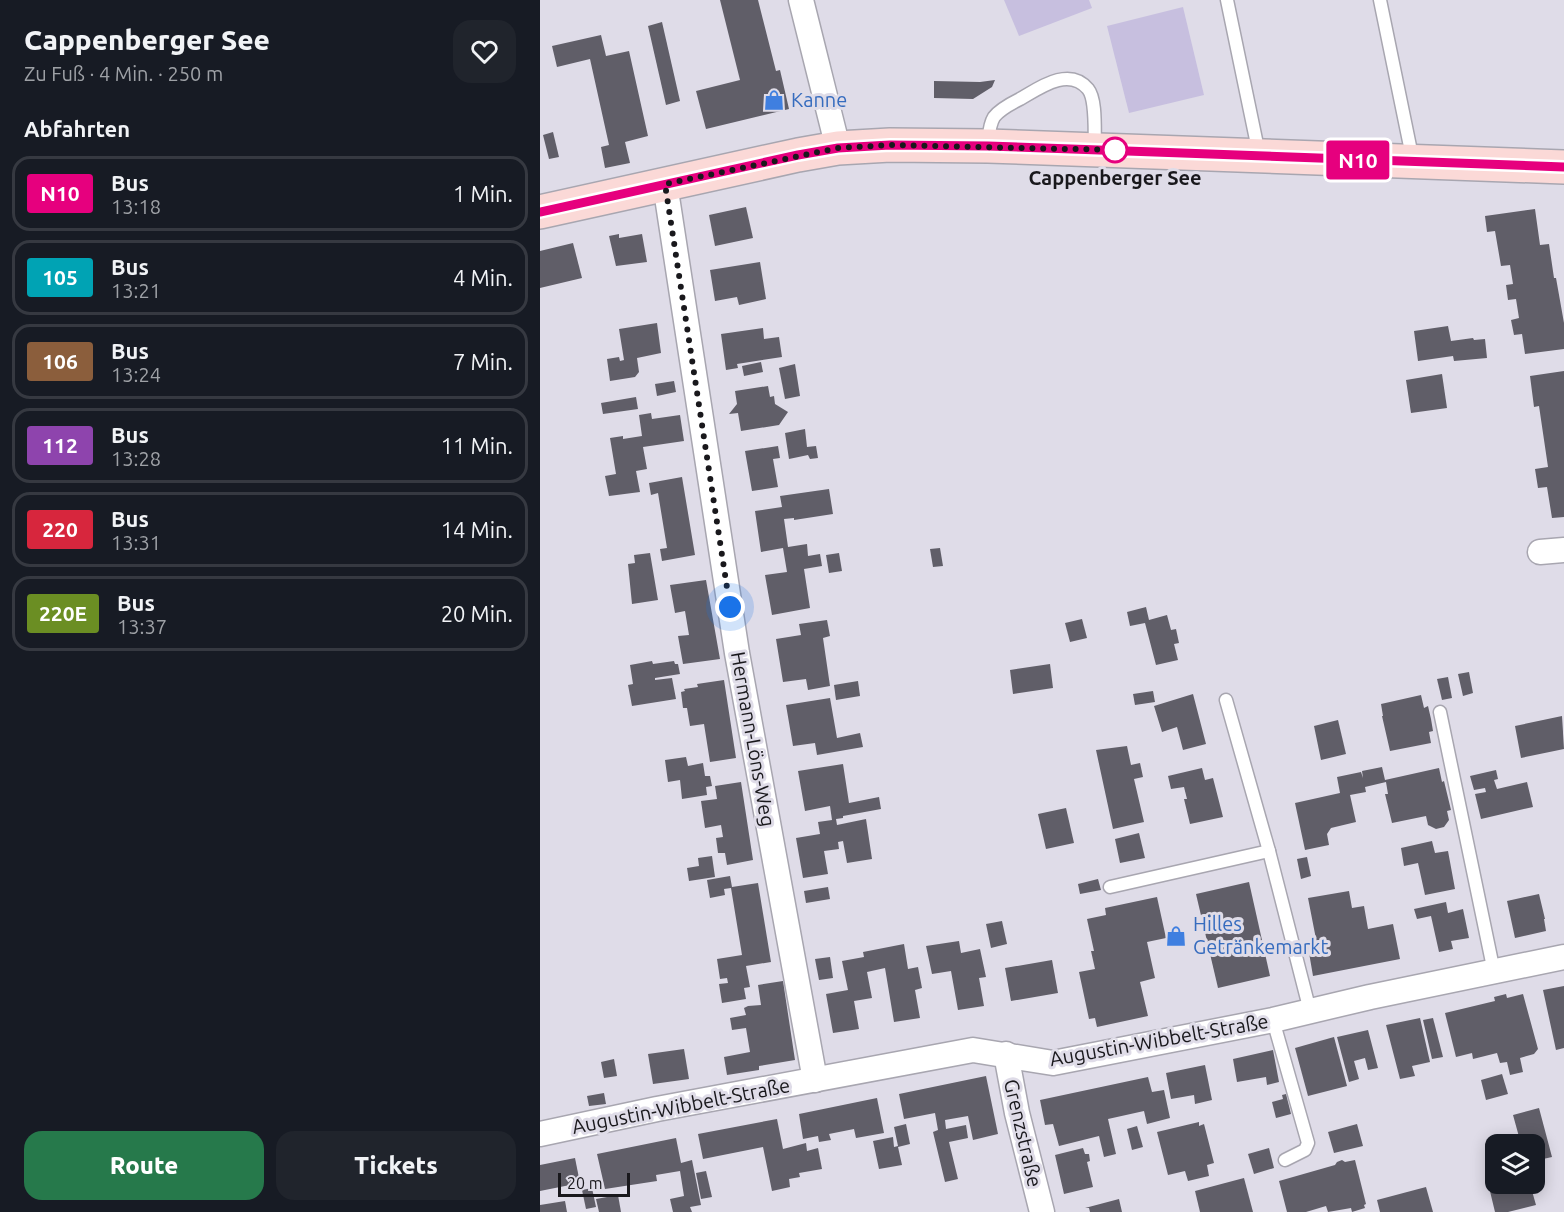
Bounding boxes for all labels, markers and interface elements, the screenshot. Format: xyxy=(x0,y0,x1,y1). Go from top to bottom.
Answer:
button: heart xyxy=(453,20,516,83)
text: Cappenberger See xyxy=(24,24,270,55)
text: Zu Fuß · 4 Min. · 250 m xyxy=(24,62,223,85)
shop icon: Kanne xyxy=(762,88,786,112)
place label: Kanne xyxy=(791,88,847,111)
text: Abfahrten xyxy=(24,116,130,141)
marker: Cappenberger See xyxy=(1102,137,1128,163)
line badge: N10 xyxy=(1324,140,1392,180)
text: N10 xyxy=(1338,148,1378,172)
place label: Cappenberger See xyxy=(1028,166,1202,189)
text: Bus xyxy=(111,170,149,195)
text: N10 xyxy=(40,181,80,205)
text: 1 Min. xyxy=(453,181,513,206)
text: 13:18 xyxy=(111,195,161,218)
text: Bus xyxy=(111,254,149,279)
text: 105 xyxy=(42,265,78,289)
text: 4 Min. xyxy=(453,265,513,290)
text: 13:21 xyxy=(111,279,161,302)
text: Bus xyxy=(111,338,149,363)
text: 106 xyxy=(42,349,78,373)
text: 7 Min. xyxy=(453,349,513,374)
text: 13:24 xyxy=(111,363,161,386)
text: Bus xyxy=(111,422,149,447)
text: 112 xyxy=(42,433,78,457)
text: 11 Min. xyxy=(441,433,513,458)
text: 13:28 xyxy=(111,447,161,470)
text: Bus xyxy=(111,506,149,531)
text: 220 xyxy=(42,517,78,541)
text: 14 Min. xyxy=(441,517,513,542)
text: 13:31 xyxy=(111,531,161,554)
text: Bus xyxy=(117,590,155,615)
your location xyxy=(715,592,745,622)
text: 220E xyxy=(39,601,87,625)
text: 20 Min. xyxy=(441,601,513,626)
text: 13:37 xyxy=(117,615,167,638)
street label: Hermann-Löns-Weg xyxy=(727,650,780,828)
place label: Hilles Getränkemarkt xyxy=(1193,912,1328,958)
shop icon: Hilles Getränkemarkt xyxy=(1164,924,1188,948)
street label: Augustin-Wibbelt-Straße xyxy=(1048,1009,1270,1070)
street label: Augustin-Wibbelt-Straße xyxy=(570,1073,792,1138)
street label: Grenzstraße xyxy=(1000,1077,1047,1189)
button: Route xyxy=(24,1131,264,1200)
button: Tickets xyxy=(276,1131,516,1200)
map controls xyxy=(1485,1134,1545,1194)
button: layers xyxy=(1485,1134,1545,1194)
scale bar xyxy=(558,1170,630,1198)
text: 20 m xyxy=(567,1174,603,1192)

